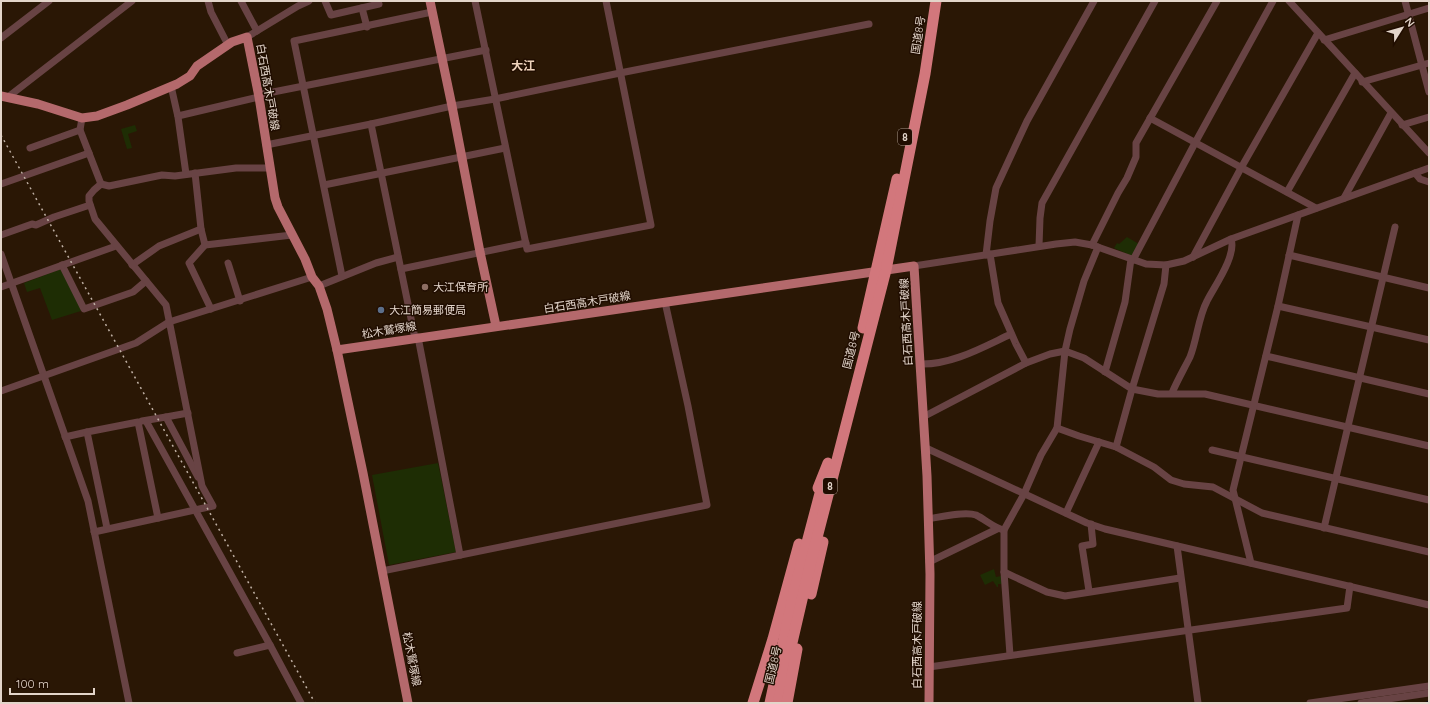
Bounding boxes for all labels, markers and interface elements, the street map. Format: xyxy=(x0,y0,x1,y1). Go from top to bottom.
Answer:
north arrow xyxy=(1382,8,1422,48)
street label: 国道8号 xyxy=(908,15,928,55)
text: N xyxy=(1402,15,1418,29)
street label: 白石西高木戸破線 xyxy=(253,42,283,132)
district label: 大江 xyxy=(511,58,535,73)
road number: 8 xyxy=(898,129,912,145)
street label: 白石西高木戸破線 xyxy=(897,278,915,366)
place label: 大江保育所 xyxy=(433,280,489,294)
marker: 大江保育所 xyxy=(420,282,430,292)
street label: 白石西高木戸破線 xyxy=(542,288,632,316)
place label: 大江簡易郵便局 xyxy=(389,303,466,317)
marker: 大江簡易郵便局 xyxy=(376,305,386,315)
street label: 松木鷲塚線 xyxy=(361,319,417,341)
street label: 国道8号 xyxy=(839,329,863,371)
road number: 8 xyxy=(823,478,837,494)
street label: 白石西高木戸破線 xyxy=(910,601,924,689)
street label: 松木鷲塚線 xyxy=(400,631,424,687)
street label: 国道8号 xyxy=(762,644,784,686)
scale bar xyxy=(10,670,94,696)
text: 100 m xyxy=(16,676,49,691)

